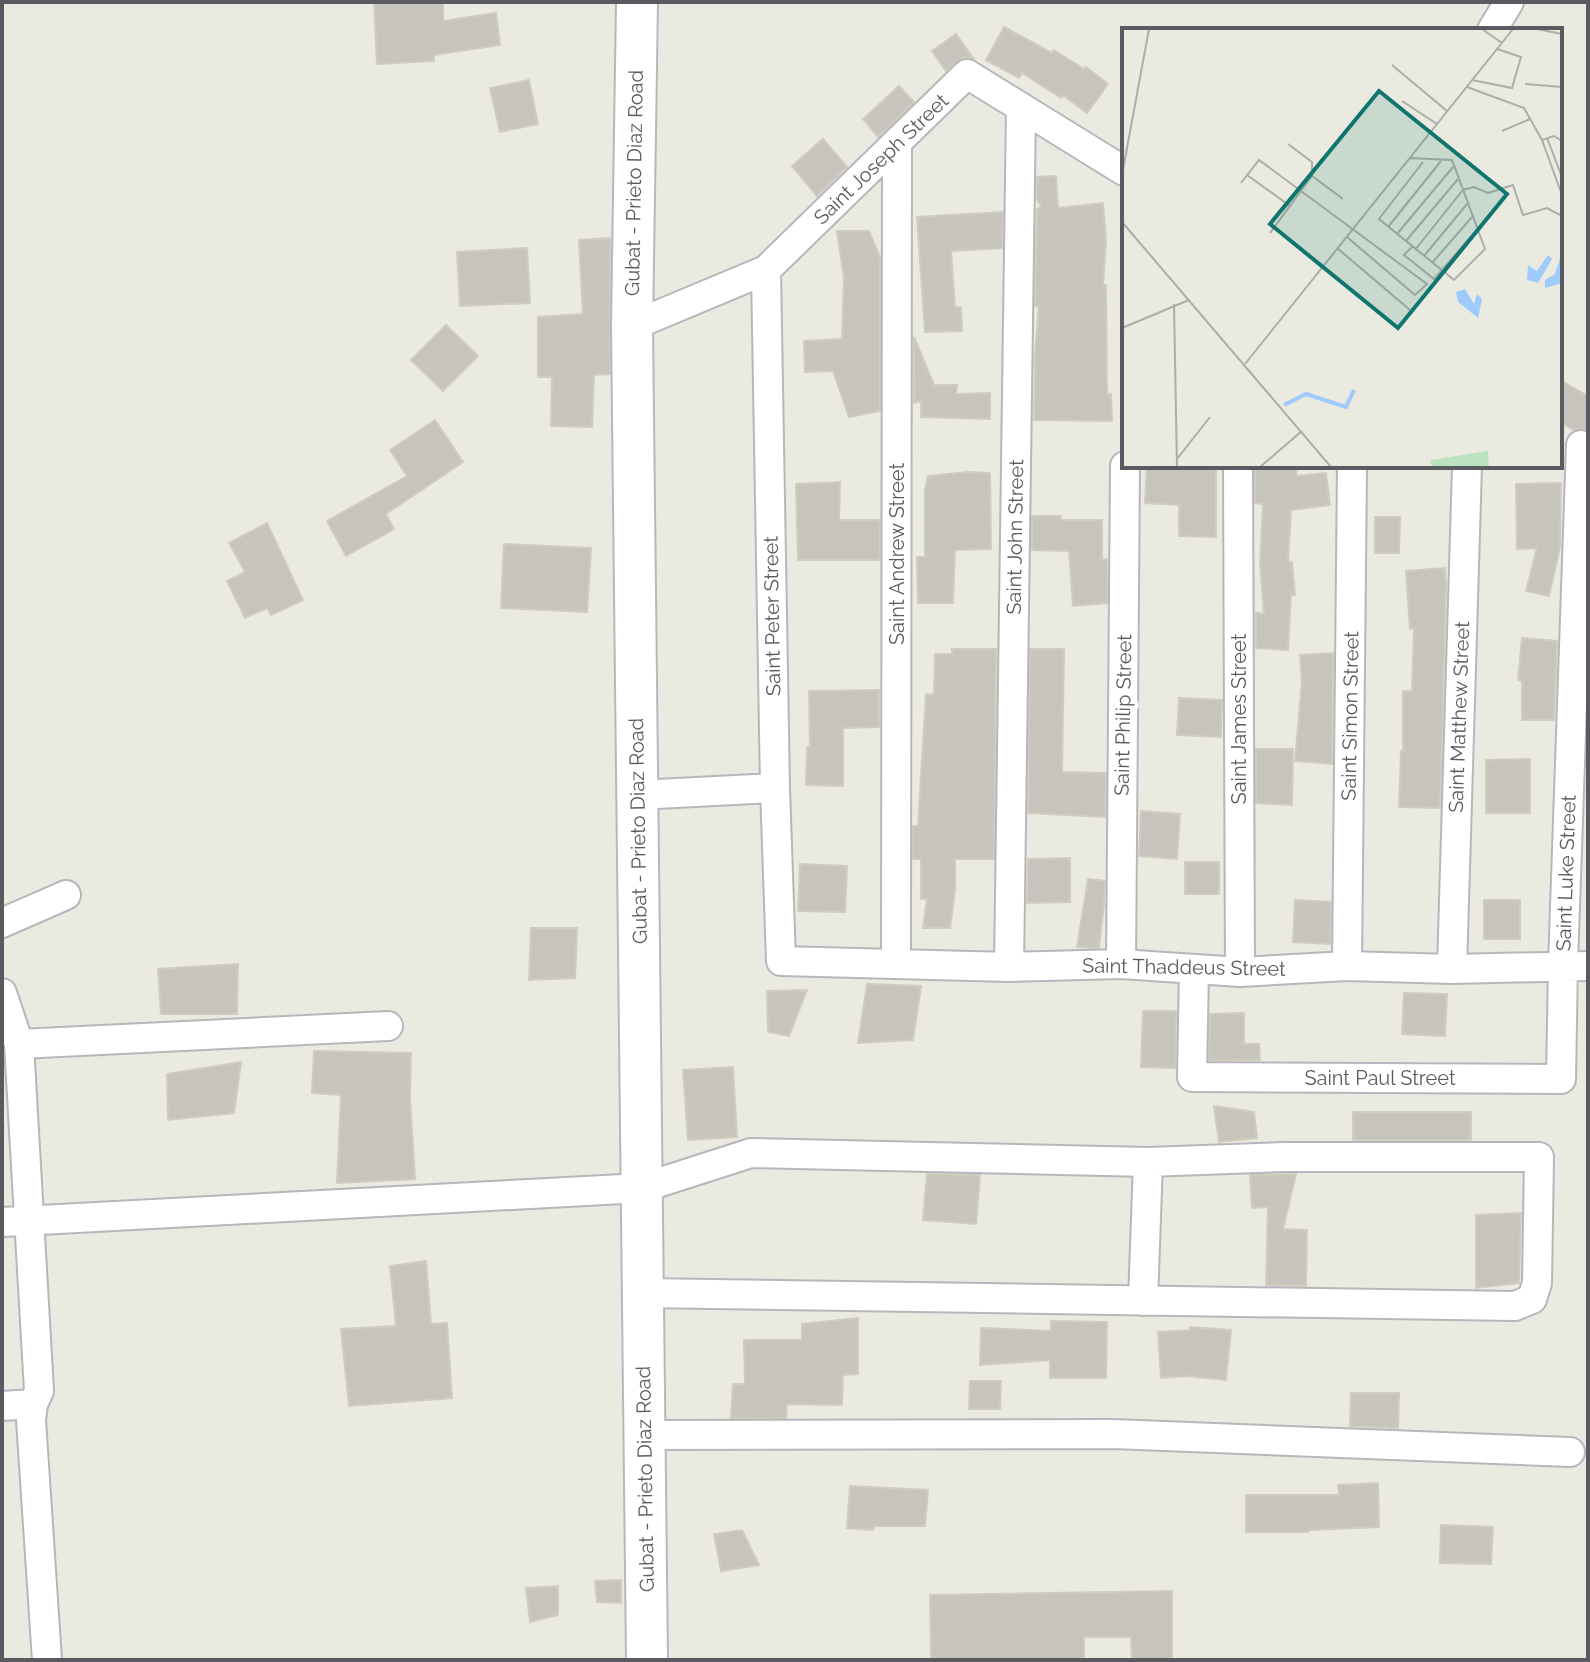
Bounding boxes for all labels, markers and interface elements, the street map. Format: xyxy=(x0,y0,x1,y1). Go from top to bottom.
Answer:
inset map xyxy=(1122,28,1562,468)
street label: Gubat - Prieto Diaz Road xyxy=(620,70,648,296)
street label: Saint Joseph Street xyxy=(809,89,953,229)
street label: Saint John Street xyxy=(1002,459,1028,615)
street label: Saint Andrew Street xyxy=(885,463,909,645)
street label: Saint Peter Street xyxy=(759,536,785,696)
street label: Saint Matthew Street xyxy=(1444,620,1474,813)
street label: Saint Simon Street xyxy=(1337,631,1363,801)
street label: Saint James Street xyxy=(1227,633,1251,804)
street label: Saint Philip Street xyxy=(1110,634,1136,796)
street label: Gubat - Prieto Diaz Road xyxy=(624,718,652,944)
street label: Saint Luke Street xyxy=(1551,794,1581,952)
street label: Saint Thaddeus Street xyxy=(1082,953,1286,981)
street label: Saint Paul Street xyxy=(1304,1066,1456,1090)
street label: Gubat - Prieto Diaz Road xyxy=(631,1366,659,1592)

